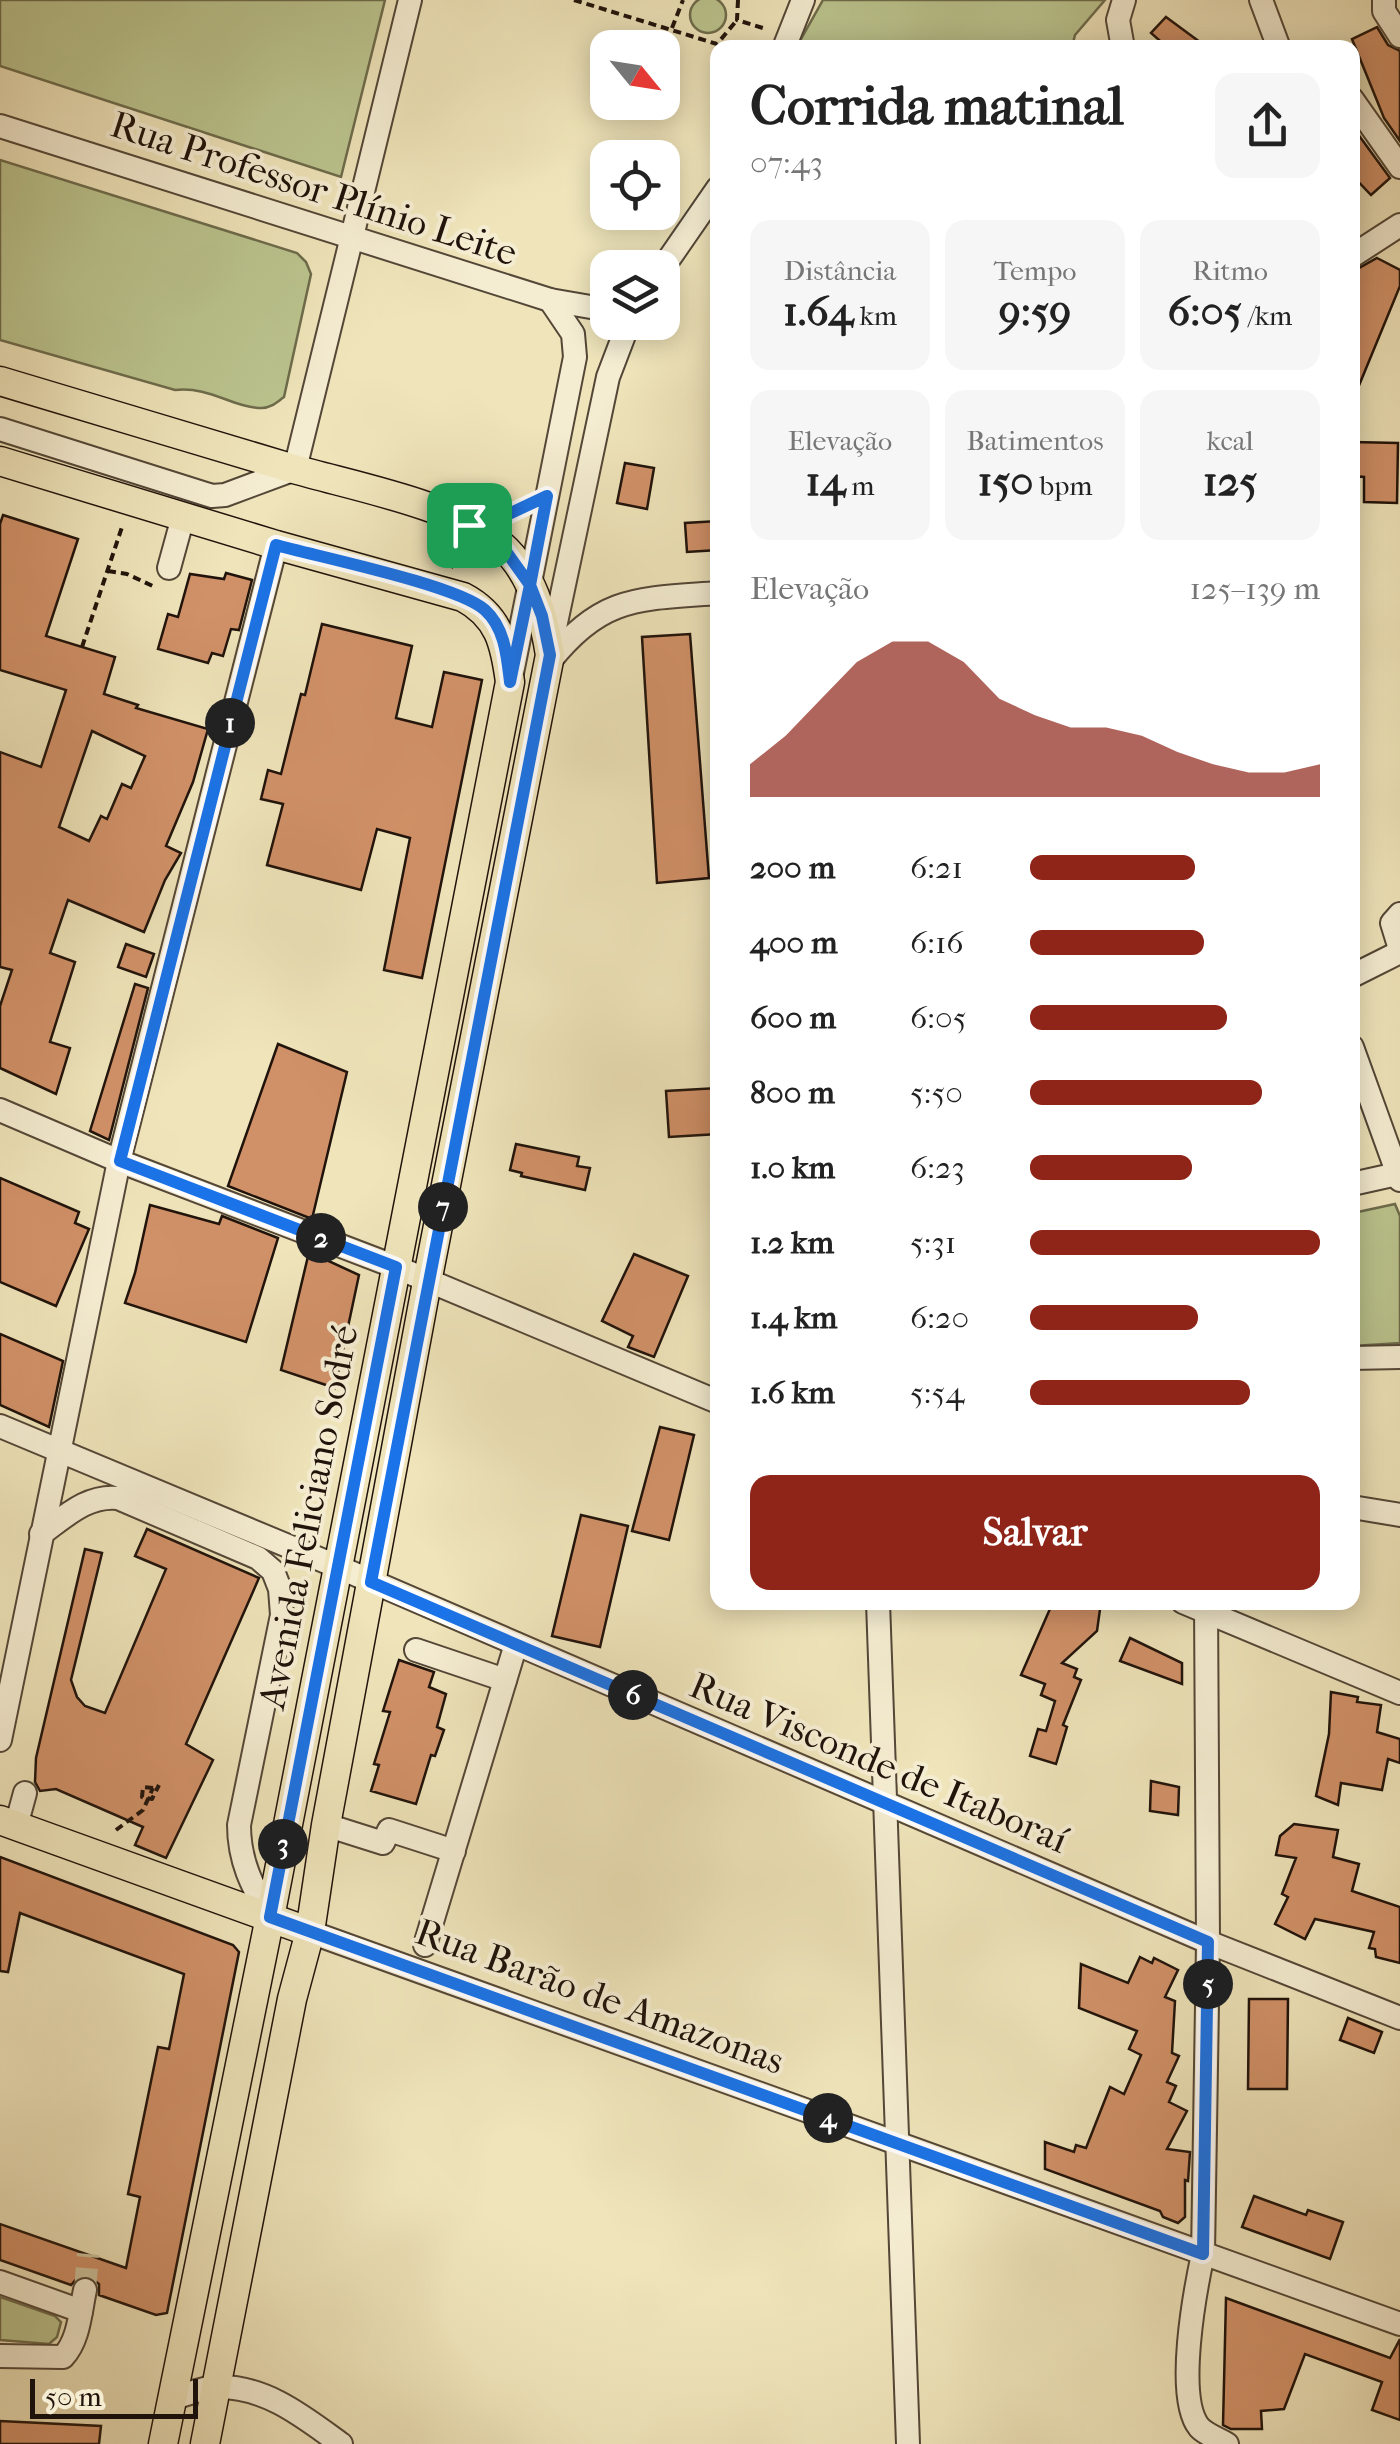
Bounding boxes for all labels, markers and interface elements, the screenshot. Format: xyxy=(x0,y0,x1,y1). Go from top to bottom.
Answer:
north arrow xyxy=(590,30,680,120)
map controls xyxy=(590,30,680,340)
button: share xyxy=(1215,73,1320,178)
text: Corrida matinal xyxy=(750,74,1124,138)
street label: Rua Professor Plínio Leite xyxy=(105,101,523,275)
button: locate xyxy=(590,140,680,230)
text: 07:43 xyxy=(750,144,823,181)
button: layers xyxy=(590,250,680,340)
text: Distância xyxy=(784,254,896,287)
text: Tempo xyxy=(993,254,1077,287)
text: Ritmo xyxy=(1192,254,1268,287)
text: 1.64 xyxy=(783,287,853,336)
text: 9:59 xyxy=(999,287,1071,336)
text: 6:05 xyxy=(1168,287,1242,336)
text: km xyxy=(853,299,897,332)
text: /km xyxy=(1242,299,1292,332)
text: Elevação xyxy=(788,424,892,457)
text: Batimentos xyxy=(966,424,1104,457)
text: kcal xyxy=(1206,424,1254,457)
text: 14 xyxy=(805,457,845,506)
text: 150 xyxy=(977,457,1034,506)
text: 125 xyxy=(1203,457,1257,506)
text: m xyxy=(845,469,875,502)
text: bpm xyxy=(1034,469,1093,502)
pin xyxy=(427,483,512,568)
icon: arrive xyxy=(442,498,497,553)
text: Elevação xyxy=(750,570,869,607)
text: 125–139 m xyxy=(1190,570,1320,607)
pin: 1 xyxy=(205,698,255,748)
text: 1 xyxy=(225,706,235,739)
text: 200 m xyxy=(750,849,835,886)
text: 6:21 xyxy=(910,849,963,886)
text: 400 m xyxy=(750,924,838,961)
text: 6:16 xyxy=(910,924,964,961)
text: 600 m xyxy=(750,999,836,1036)
text: 6:05 xyxy=(910,999,967,1036)
text: 800 m xyxy=(750,1074,835,1111)
text: 5:50 xyxy=(910,1074,963,1111)
text: 1.0 km xyxy=(750,1149,835,1186)
text: 6:23 xyxy=(910,1149,965,1186)
pin: 7 xyxy=(418,1182,468,1232)
text: 7 xyxy=(436,1190,450,1223)
pin: 2 xyxy=(296,1213,346,1263)
text: 2 xyxy=(314,1221,328,1254)
text: 1.2 km xyxy=(750,1224,834,1261)
text: 5:31 xyxy=(910,1224,956,1261)
text: 1.4 km xyxy=(750,1299,837,1336)
text: 6:20 xyxy=(910,1299,969,1336)
street label: Avenida Feliciano Sodré xyxy=(249,1321,368,1715)
text: 1.6 km xyxy=(750,1374,835,1411)
text: 5:54 xyxy=(910,1374,964,1411)
button: Salvar xyxy=(750,1475,1320,1590)
street label: Rua Visconde de Itaboraí xyxy=(683,1662,1075,1863)
pin: 6 xyxy=(608,1670,658,1720)
text: 6 xyxy=(625,1678,641,1711)
pin: 3 xyxy=(258,1819,308,1869)
text: 3 xyxy=(277,1827,289,1860)
street label: Rua Barão de Amazonas xyxy=(410,1909,790,2084)
pin: 5 xyxy=(1183,1959,1233,2009)
text: 5 xyxy=(1202,1967,1214,2000)
pin: 4 xyxy=(803,2093,853,2143)
text: 4 xyxy=(820,2101,836,2134)
scale bar xyxy=(30,2374,198,2418)
text: 50 m xyxy=(45,2380,102,2413)

